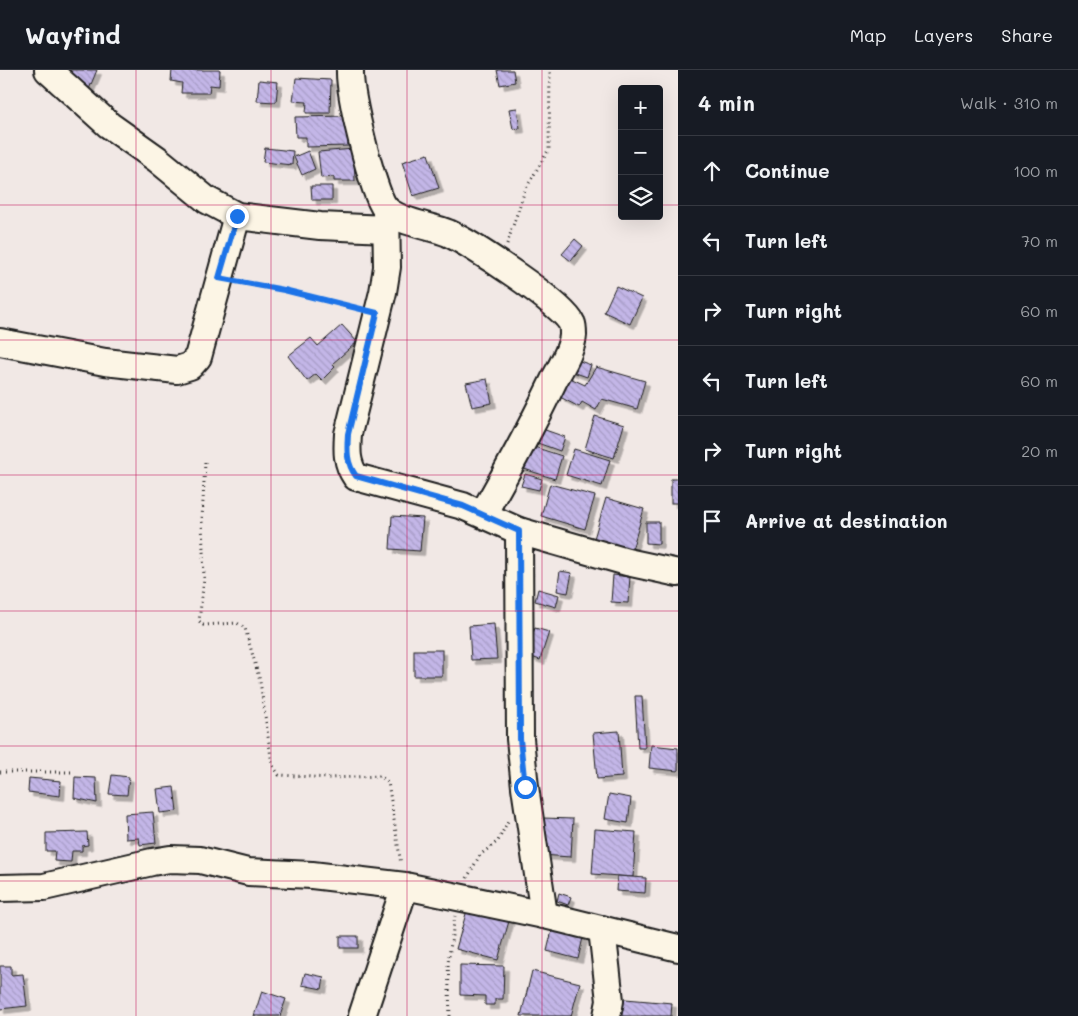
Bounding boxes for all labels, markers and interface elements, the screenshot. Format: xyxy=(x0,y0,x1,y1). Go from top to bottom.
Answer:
text: Wayfind xyxy=(25,19,121,50)
text: Map xyxy=(850,23,886,47)
text: Layers xyxy=(914,23,973,47)
text: Share xyxy=(1001,23,1053,47)
map controls xyxy=(618,85,663,220)
button: + xyxy=(618,85,663,130)
text: 4 min xyxy=(698,89,755,116)
text: Walk · 310 m xyxy=(960,92,1058,113)
button: − xyxy=(618,130,663,175)
icon: ahead xyxy=(698,157,726,185)
text: Continue xyxy=(745,158,830,183)
text: 100 m xyxy=(1013,160,1058,181)
button: layers xyxy=(618,175,663,220)
route end xyxy=(226,205,249,228)
icon: left xyxy=(698,227,726,255)
text: Turn left xyxy=(745,228,828,253)
text: 70 m xyxy=(1021,230,1058,251)
icon: right xyxy=(698,297,726,325)
text: Turn right xyxy=(745,298,842,323)
text: 60 m xyxy=(1021,300,1058,321)
icon: left xyxy=(698,367,726,395)
text: Turn left xyxy=(745,368,828,393)
text: 60 m xyxy=(1021,370,1058,391)
icon: right xyxy=(698,437,726,465)
text: Turn right xyxy=(745,438,842,463)
text: 20 m xyxy=(1021,440,1058,461)
icon: arrive xyxy=(698,507,726,535)
text: Arrive at destination xyxy=(745,508,948,533)
route start xyxy=(514,776,537,799)

